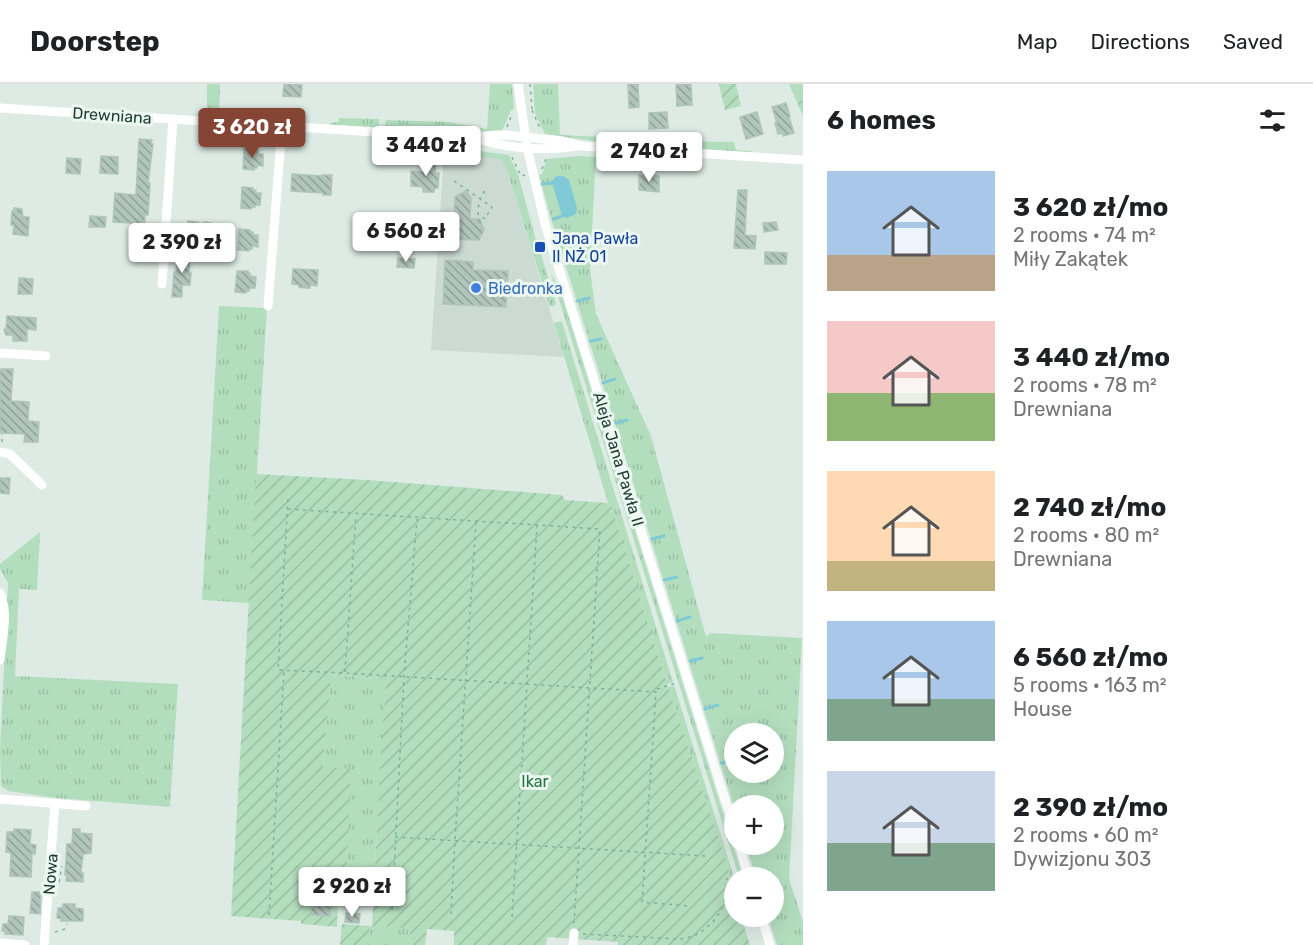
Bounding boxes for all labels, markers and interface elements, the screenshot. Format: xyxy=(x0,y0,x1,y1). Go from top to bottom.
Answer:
text: Doorstep xyxy=(30,25,160,58)
text: Map xyxy=(1017,29,1058,54)
text: Directions xyxy=(1091,29,1190,54)
text: Saved xyxy=(1223,29,1283,54)
street label: Drewniana xyxy=(72,103,152,128)
icon: filters xyxy=(1256,104,1289,137)
text: 6 homes xyxy=(827,105,936,136)
pin: 3 620 zł xyxy=(190,108,314,159)
text: 3 620 zł xyxy=(212,115,292,139)
pin: 3 440 zł xyxy=(364,126,488,177)
pin: 2 740 zł xyxy=(587,132,711,183)
text: 3 440 zł xyxy=(386,133,466,157)
text: 2 740 zł xyxy=(610,139,688,163)
text: 3 620 zł/mo xyxy=(1013,192,1169,223)
icon: home xyxy=(875,195,947,267)
pin: 6 560 zł xyxy=(344,212,468,263)
text: 6 560 zł xyxy=(367,219,446,243)
pin: 2 390 zł xyxy=(120,223,244,274)
text: 2 rooms · 74 m² xyxy=(1013,223,1156,247)
place label: Jana Pawła II NŻ 01 xyxy=(552,229,638,266)
text: 2 390 zł xyxy=(142,230,222,254)
marker: Jana Pawła II NŻ 01 xyxy=(533,240,547,254)
text: Miły Zakątek xyxy=(1013,247,1128,271)
place label: Biedronka xyxy=(488,279,563,298)
marker: Biedronka xyxy=(469,281,483,295)
text: 3 440 zł/mo xyxy=(1013,342,1170,373)
icon: home xyxy=(875,345,947,417)
text: 2 rooms · 78 m² xyxy=(1013,373,1157,397)
street label: Aleja Jana Pawła II xyxy=(589,390,648,529)
text: Drewniana xyxy=(1013,397,1112,421)
text: 2 740 zł/mo xyxy=(1013,492,1166,523)
icon: home xyxy=(875,495,947,567)
text: 2 rooms · 80 m² xyxy=(1013,523,1159,547)
text: Drewniana xyxy=(1013,547,1112,571)
text: 6 560 zł/mo xyxy=(1013,642,1168,673)
icon: home xyxy=(875,645,947,717)
text: 5 rooms · 163 m² xyxy=(1013,673,1167,697)
text: House xyxy=(1013,697,1072,721)
map controls xyxy=(724,723,784,927)
button: layers xyxy=(724,723,784,783)
park label: Ikar xyxy=(521,772,549,791)
text: 2 390 zł/mo xyxy=(1013,792,1168,823)
button: + xyxy=(724,795,784,855)
icon: home xyxy=(875,795,947,867)
text: 2 rooms · 60 m² xyxy=(1013,823,1159,847)
text: Dywizjonu 303 xyxy=(1013,847,1151,871)
street label: Nowa xyxy=(39,853,62,896)
pin: 2 920 zł xyxy=(290,867,414,918)
button: − xyxy=(724,867,784,927)
text: 2 920 zł xyxy=(313,874,391,898)

